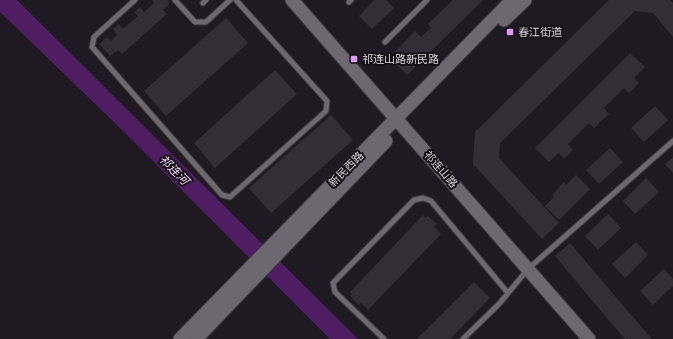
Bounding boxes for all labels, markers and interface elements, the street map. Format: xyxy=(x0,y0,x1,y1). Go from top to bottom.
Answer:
place label: 春江街道 xyxy=(518,26,562,38)
marker: 春江街道 xyxy=(505,27,515,37)
place label: 祁连山路新民路 xyxy=(362,53,439,65)
marker: 祁连山路新民路 xyxy=(349,54,359,64)
street label: 祁连山路 xyxy=(422,148,460,190)
street label: 新民西路 xyxy=(326,149,366,189)
water label: 祁连河 xyxy=(156,152,193,189)

